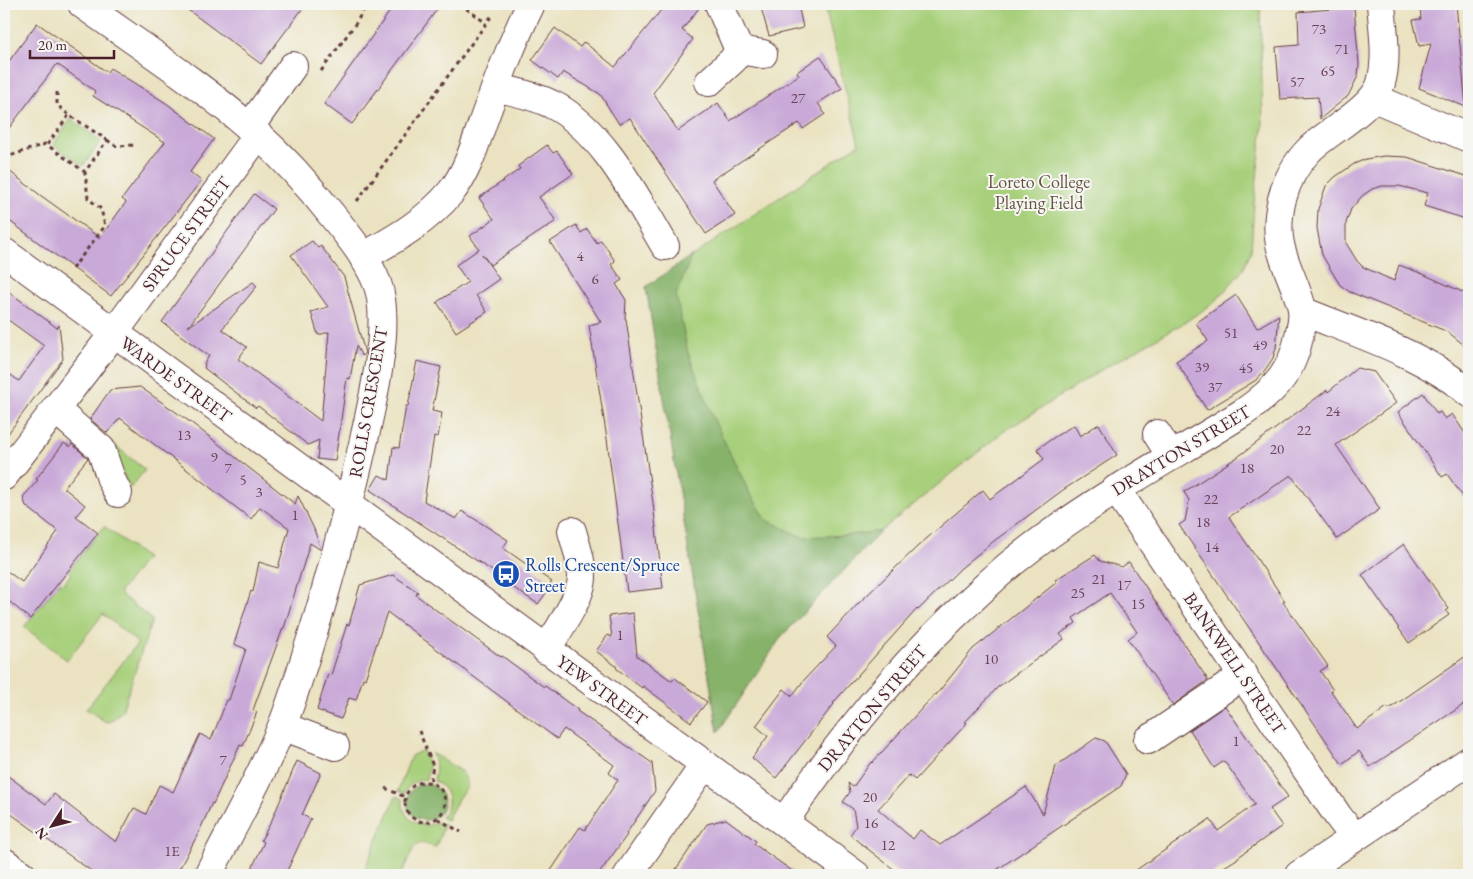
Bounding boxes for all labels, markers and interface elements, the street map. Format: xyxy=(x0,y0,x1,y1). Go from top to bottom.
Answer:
house number: 73 xyxy=(1312,19,1326,38)
scale bar xyxy=(30,28,114,60)
text: 20 m xyxy=(38,35,67,54)
house number: 71 xyxy=(1335,39,1349,58)
house number: 65 xyxy=(1321,61,1335,80)
house number: 57 xyxy=(1290,72,1305,91)
house number: 27 xyxy=(791,88,806,107)
park label: Loreto College Playing Field xyxy=(988,170,1090,214)
street label: SPRUCE STREET xyxy=(137,171,236,296)
house number: 4 xyxy=(576,246,584,265)
house number: 6 xyxy=(591,269,599,288)
house number: 51 xyxy=(1224,323,1238,342)
street label: ROLLS CRESCENT xyxy=(343,324,393,479)
street label: WARDE STREET xyxy=(116,331,237,428)
house number: 49 xyxy=(1253,335,1267,354)
house number: 39 xyxy=(1195,357,1209,376)
house number: 45 xyxy=(1239,358,1253,377)
house number: 37 xyxy=(1208,377,1223,396)
street label: DRAYTON STREET xyxy=(1107,399,1256,501)
house number: 24 xyxy=(1326,401,1341,420)
house number: 22 xyxy=(1297,420,1312,439)
house number: 13 xyxy=(177,425,191,444)
house number: 20 xyxy=(1270,439,1284,458)
house number: 9 xyxy=(210,447,218,466)
house number: 7 xyxy=(224,458,232,477)
house number: 18 xyxy=(1240,458,1254,477)
house number: 5 xyxy=(239,470,247,489)
house number: 3 xyxy=(255,482,263,501)
house number: 22 xyxy=(1204,489,1219,508)
house number: 1 xyxy=(291,505,299,524)
house number: 18 xyxy=(1196,512,1210,531)
house number: 14 xyxy=(1205,537,1220,556)
place label: Rolls Crescent/Spruce Street xyxy=(525,553,680,597)
bus stop icon: Rolls Crescent/Spruce Street xyxy=(491,559,521,589)
house number: 21 xyxy=(1092,569,1106,588)
house number: 17 xyxy=(1117,575,1132,594)
house number: 25 xyxy=(1071,583,1085,602)
street label: BANKWELL STREET xyxy=(1179,588,1292,739)
house number: 15 xyxy=(1131,594,1145,613)
house number: 1 xyxy=(616,625,624,644)
street label: DRAYTON STREET xyxy=(812,639,932,776)
street label: YEW STREET xyxy=(552,649,653,731)
house number: 10 xyxy=(984,649,998,668)
house number: 1 xyxy=(1232,731,1240,750)
house number: 7 xyxy=(219,750,227,769)
house number: 20 xyxy=(863,787,877,806)
north arrow xyxy=(28,802,78,852)
house number: 16 xyxy=(864,813,878,832)
text: N xyxy=(30,823,52,844)
house number: 12 xyxy=(881,835,896,854)
house number: 1E xyxy=(164,841,180,860)

